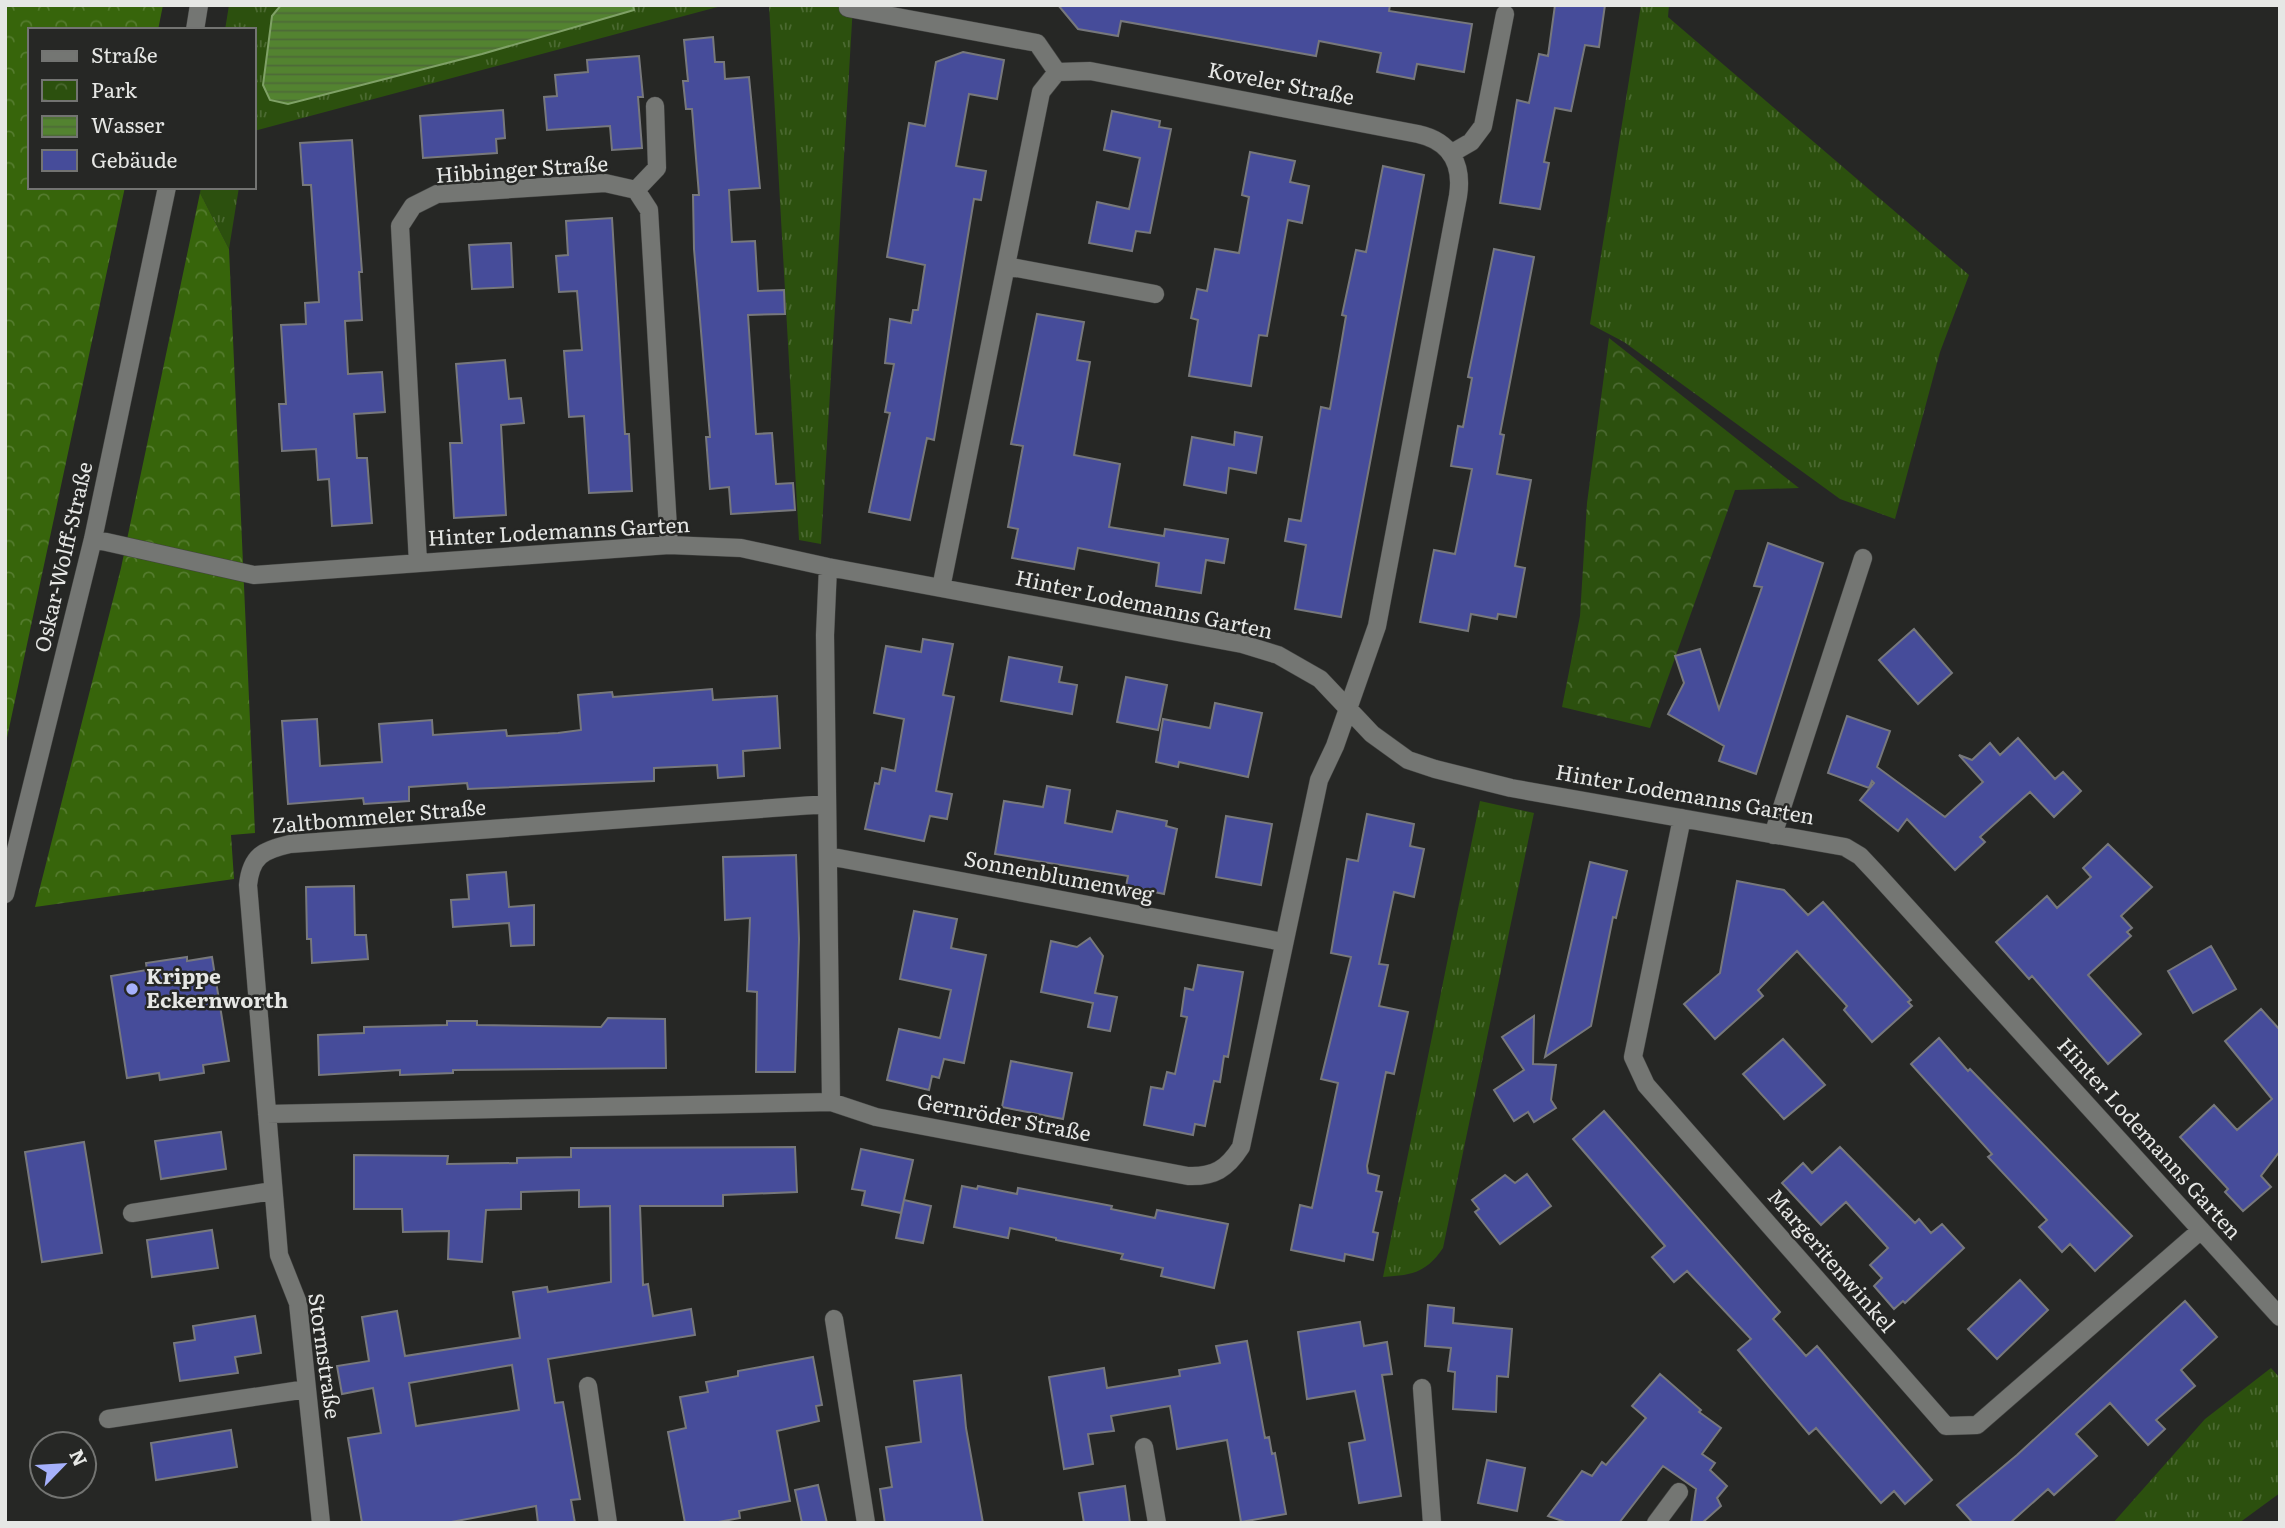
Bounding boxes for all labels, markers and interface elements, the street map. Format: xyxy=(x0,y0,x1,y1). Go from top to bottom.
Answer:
legend xyxy=(28,28,256,189)
text: Straße xyxy=(91,38,158,69)
street label: Koveler Straße xyxy=(1206,52,1357,111)
text: Park xyxy=(91,73,137,104)
text: Wasser xyxy=(91,108,164,139)
text: Gebäude xyxy=(91,143,178,174)
street label: Hibbinger Straße xyxy=(435,146,609,189)
street label: Oskar-Wolff-Straße xyxy=(25,458,99,655)
street label: Hinter Lodemanns Garten xyxy=(427,507,691,552)
street label: Hinter Lodemanns Garten xyxy=(1013,560,1276,645)
street label: Hinter Lodemanns Garten xyxy=(1554,754,1817,831)
street label: Zaltbommeler Straße xyxy=(271,790,487,839)
street label: Sonnenblumenweg xyxy=(962,841,1157,908)
place label: Krippe Eckernworth xyxy=(146,959,288,1014)
marker: Krippe Eckernworth xyxy=(124,981,140,997)
street label: Hinter Lodemanns Garten xyxy=(2052,1029,2250,1245)
street label: Gernröder Straße xyxy=(915,1084,1094,1148)
street label: Margeritenwinkel xyxy=(1762,1181,1904,1338)
street label: Stormstraße xyxy=(302,1291,351,1421)
north arrow xyxy=(28,1430,98,1500)
text: N xyxy=(63,1444,95,1471)

